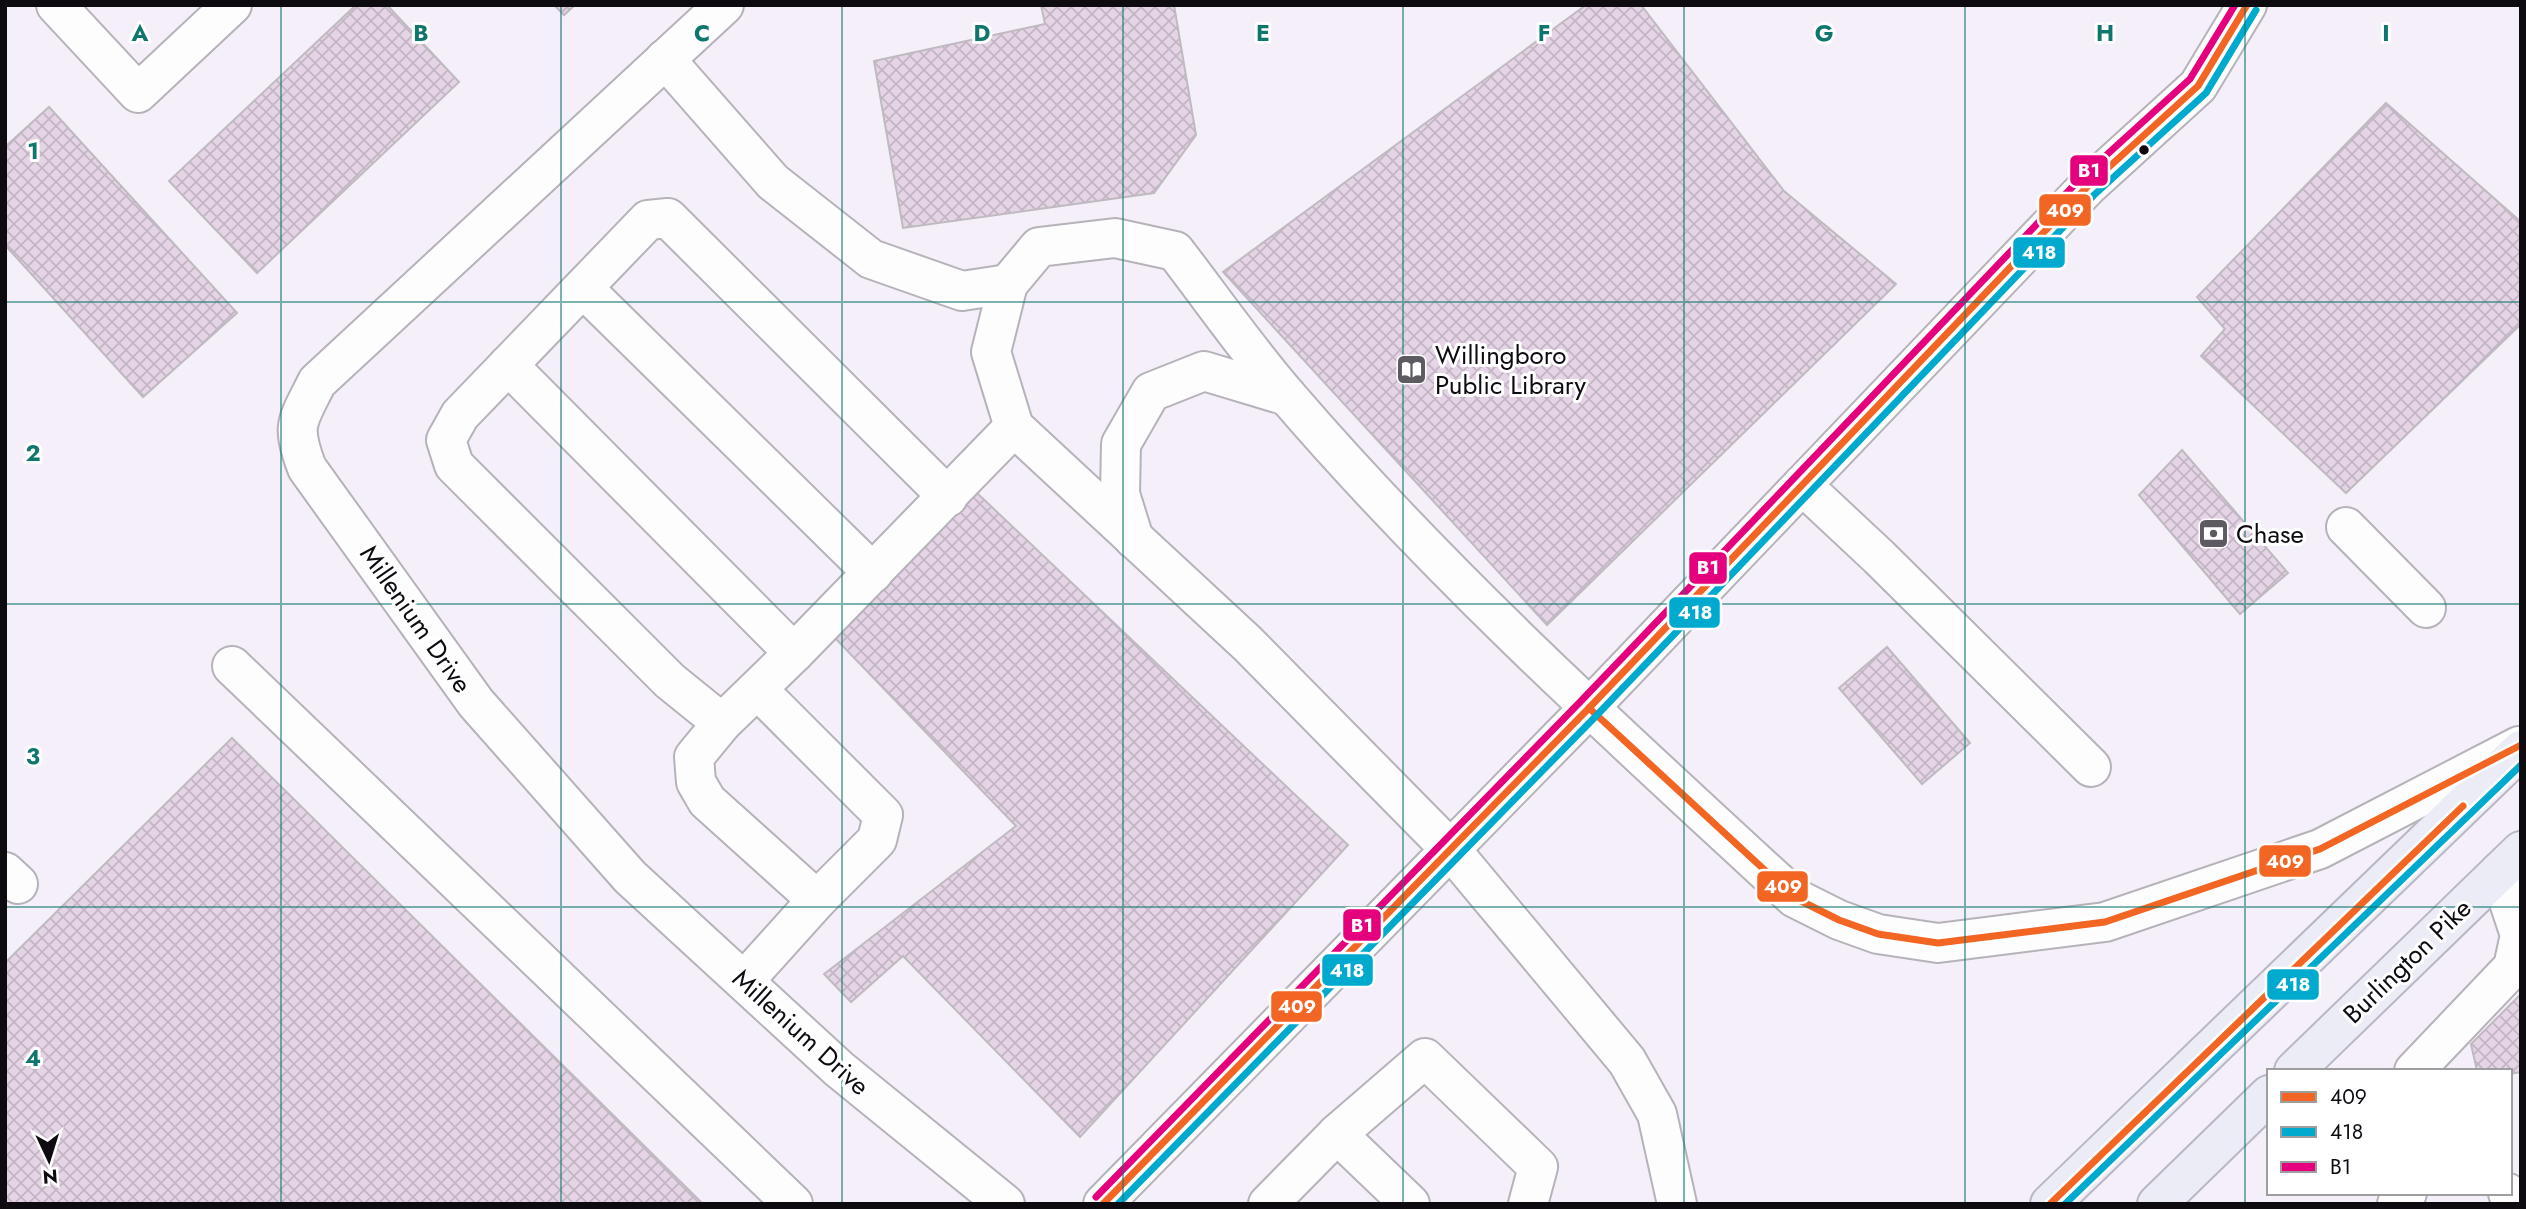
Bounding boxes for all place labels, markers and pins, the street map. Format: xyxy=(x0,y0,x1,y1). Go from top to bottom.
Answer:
unlabelled marker xyxy=(2137,143,2151,157)
place label: Willingboro Public Library xyxy=(1435,336,1587,404)
library icon: Willingboro Public Library xyxy=(1395,353,1429,387)
place label: Chase xyxy=(2236,515,2304,553)
bank icon: Chase xyxy=(2196,517,2230,551)

